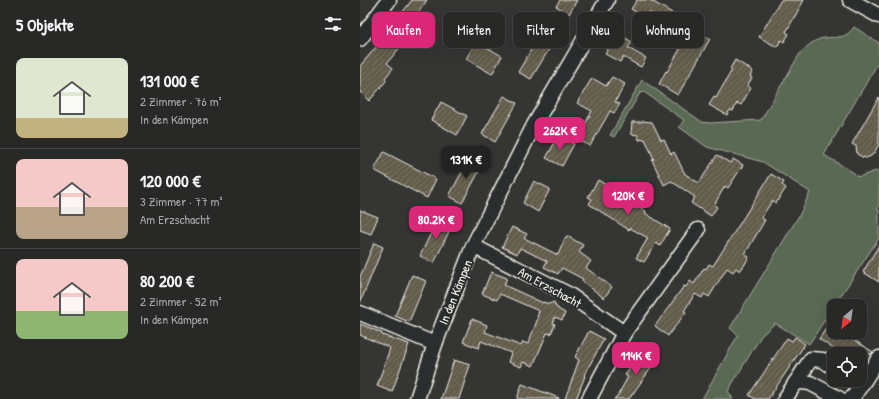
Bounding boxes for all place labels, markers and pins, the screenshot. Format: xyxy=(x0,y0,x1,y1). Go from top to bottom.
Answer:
pin: 262K € xyxy=(527,117,593,151)
pin: 131K € xyxy=(433,146,499,180)
pin: 120K € xyxy=(595,182,661,216)
pin: 80.2K € xyxy=(399,206,473,240)
pin: 114K € xyxy=(603,342,669,376)

